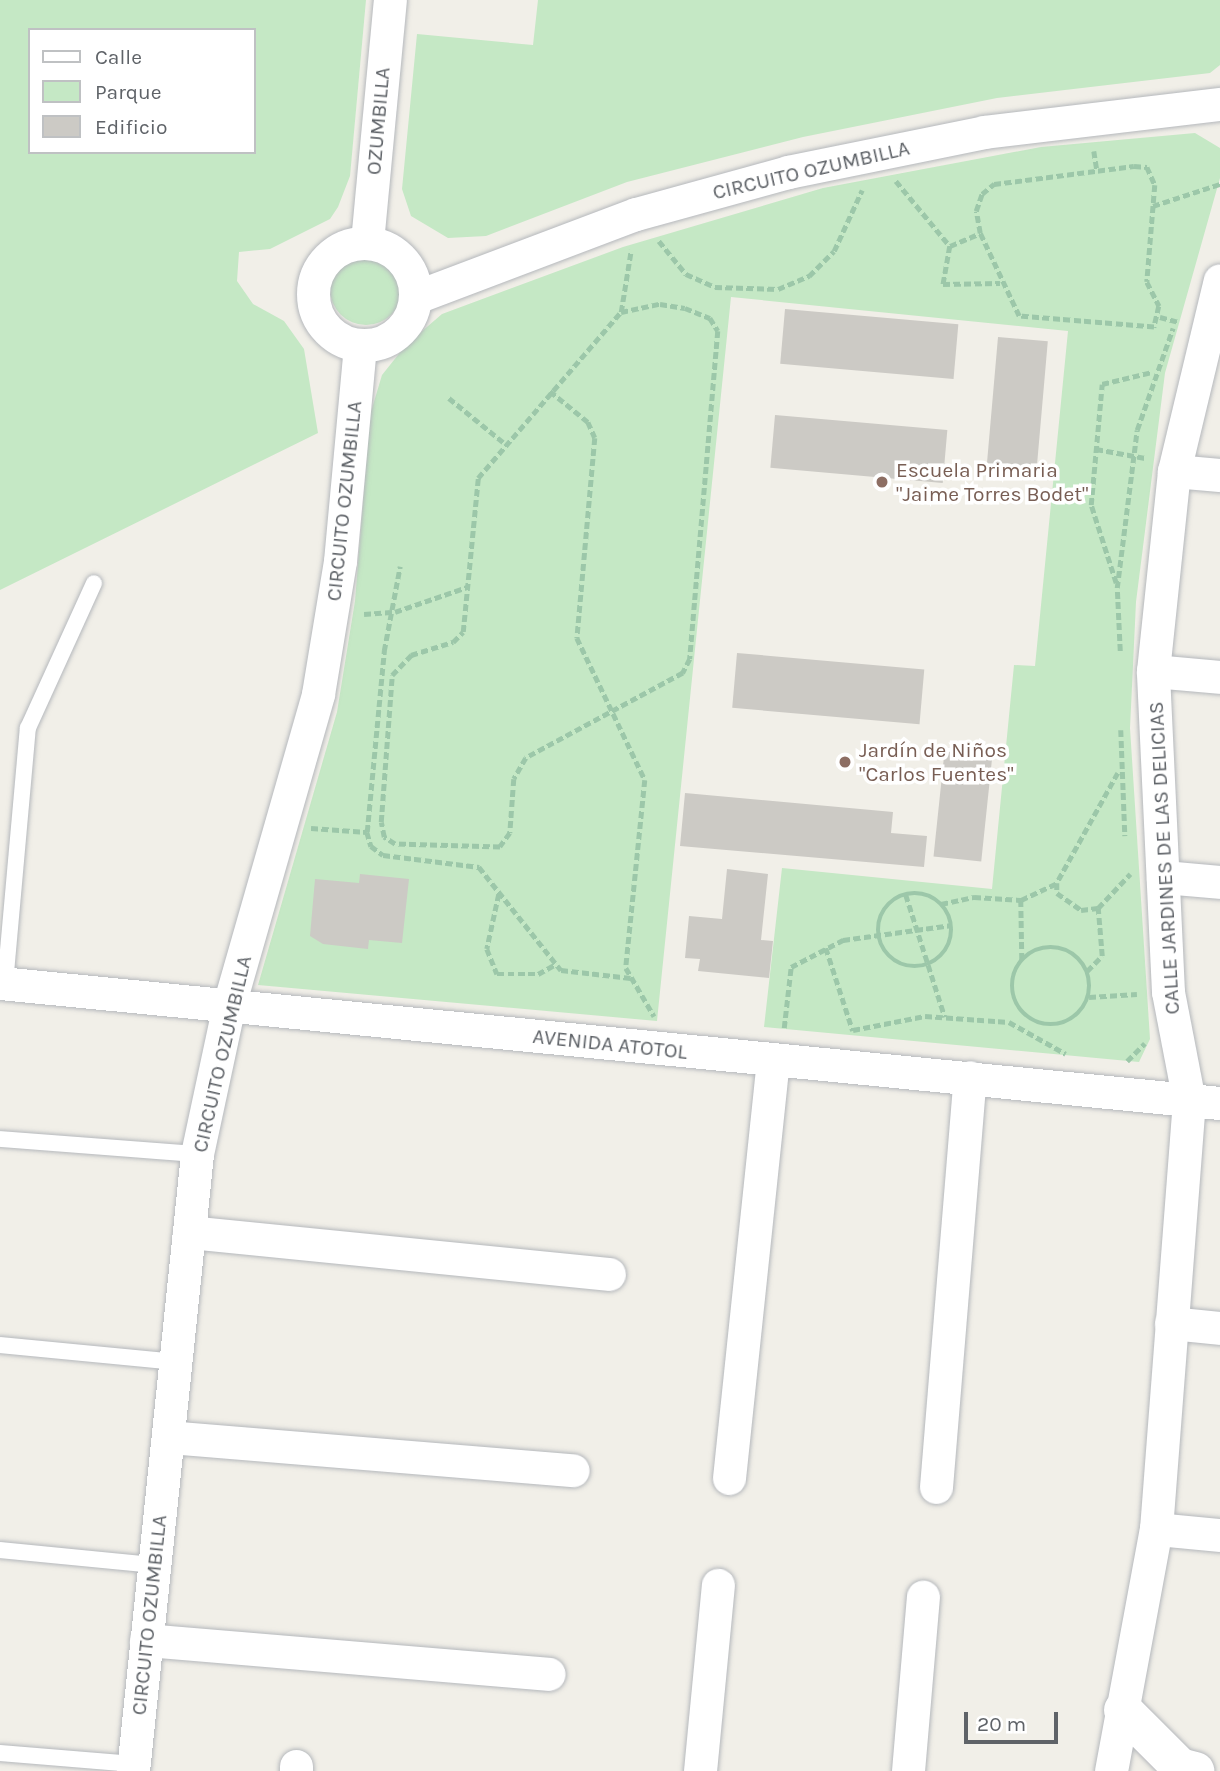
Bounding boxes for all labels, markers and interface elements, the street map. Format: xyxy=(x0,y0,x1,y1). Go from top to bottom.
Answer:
legend xyxy=(28,28,256,154)
text: Calle xyxy=(95,45,142,69)
street label: OZUMBILLA xyxy=(361,66,395,176)
text: Parque xyxy=(95,80,162,104)
text: Edificio xyxy=(95,115,168,139)
street label: CIRCUITO OZUMBILLA xyxy=(710,135,912,205)
street label: CIRCUITO OZUMBILLA xyxy=(321,400,367,602)
place label: Escuela Primaria "Jaime Torres Bodet" xyxy=(896,457,1088,507)
marker: Escuela Primaria "Jaime Torres Bodet" xyxy=(874,474,890,490)
street label: CALLE JARDINES DE LAS DELICIAS xyxy=(1143,701,1185,1015)
place label: Jardín de Niños "Carlos Fuentes" xyxy=(859,737,1014,787)
marker: Jardín de Niños "Carlos Fuentes" xyxy=(837,754,853,770)
street label: CIRCUITO OZUMBILLA xyxy=(187,953,257,1155)
street label: AVENIDA ATOTOL xyxy=(531,1023,689,1065)
street label: CIRCUITO OZUMBILLA xyxy=(126,1514,172,1716)
scale bar xyxy=(968,1698,1062,1742)
text: 20 m xyxy=(977,1712,1026,1736)

